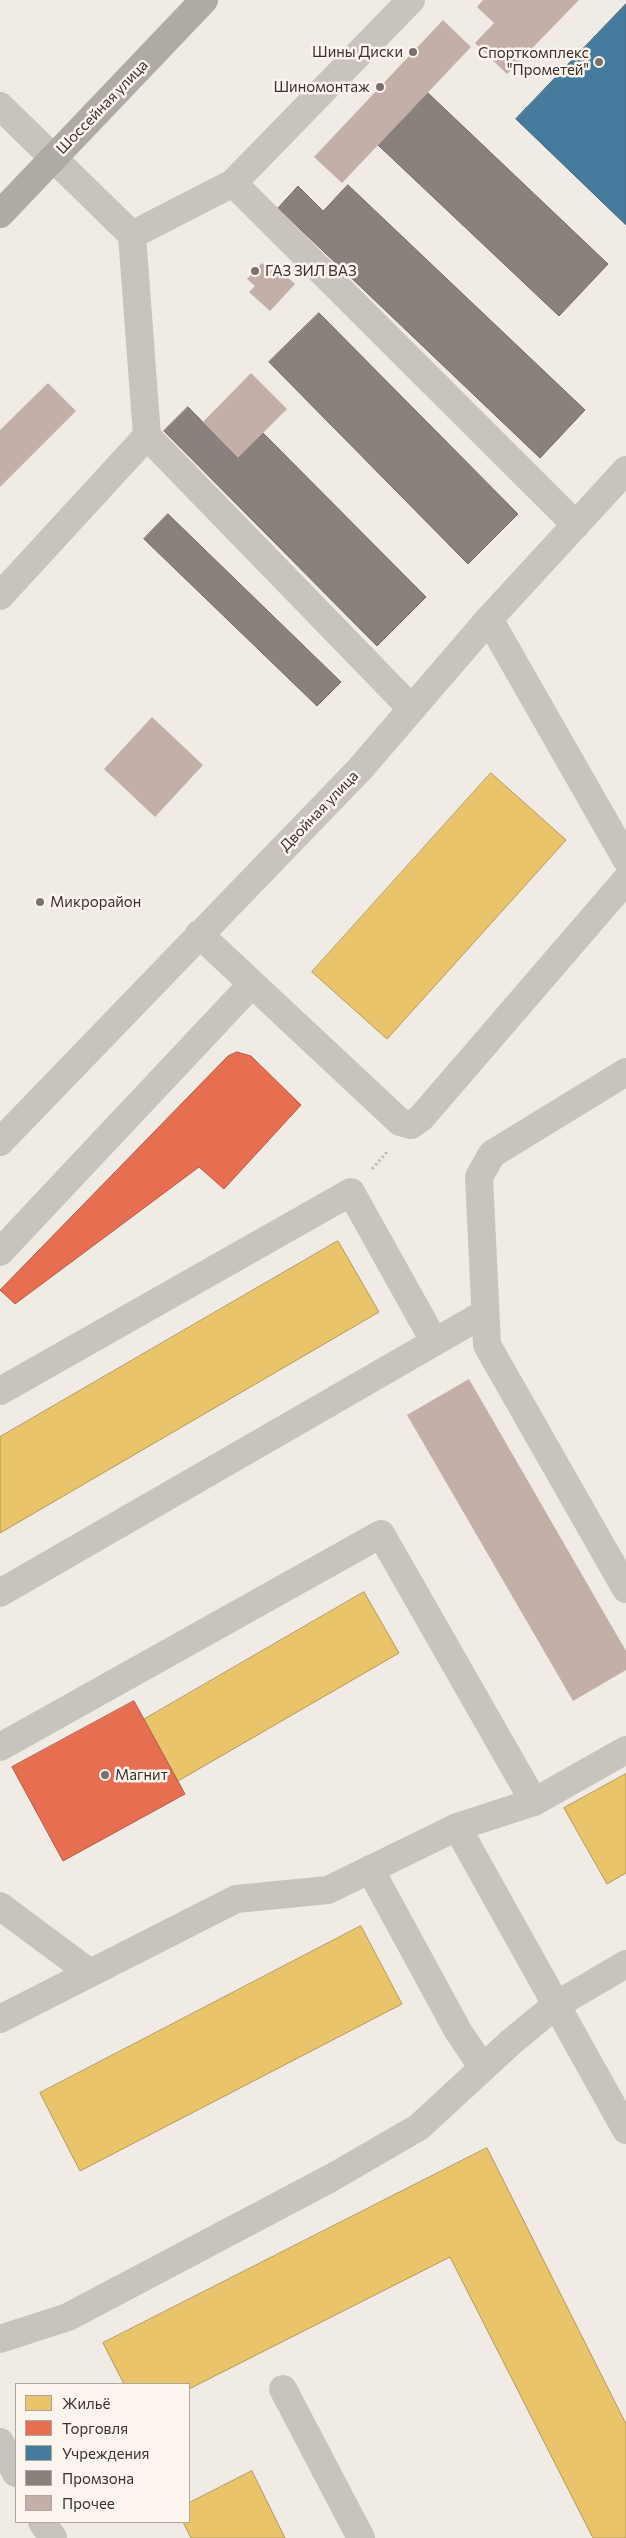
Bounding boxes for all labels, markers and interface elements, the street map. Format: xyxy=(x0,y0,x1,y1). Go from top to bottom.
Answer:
place label: Шины Диски xyxy=(312,43,403,61)
place label: Спорткомплекс "Прометей" xyxy=(478,44,589,79)
marker: Шины Диски xyxy=(407,46,419,58)
street label: Шоссейная улица xyxy=(52,56,152,158)
marker: Спорткомплекс "Прометей" xyxy=(593,56,605,68)
place label: Шиномонтаж xyxy=(273,78,370,96)
marker: Шиномонтаж xyxy=(374,81,386,93)
place label: ГАЗ ЗИЛ ВАЗ xyxy=(265,262,357,280)
marker: ГАЗ ЗИЛ ВАЗ xyxy=(249,265,261,277)
street label: Двойная улица xyxy=(276,767,362,855)
place label: Микрорайон xyxy=(50,893,141,911)
marker: Микрорайон xyxy=(34,896,46,908)
place label: Магнит xyxy=(115,1766,168,1784)
marker: Магнит xyxy=(99,1769,111,1781)
legend xyxy=(15,2383,190,2523)
text: Жильё xyxy=(62,2394,110,2412)
text: Торговля xyxy=(62,2419,128,2437)
text: Учреждения xyxy=(62,2444,149,2462)
text: Промзона xyxy=(62,2469,134,2487)
text: Прочее xyxy=(62,2494,115,2512)

